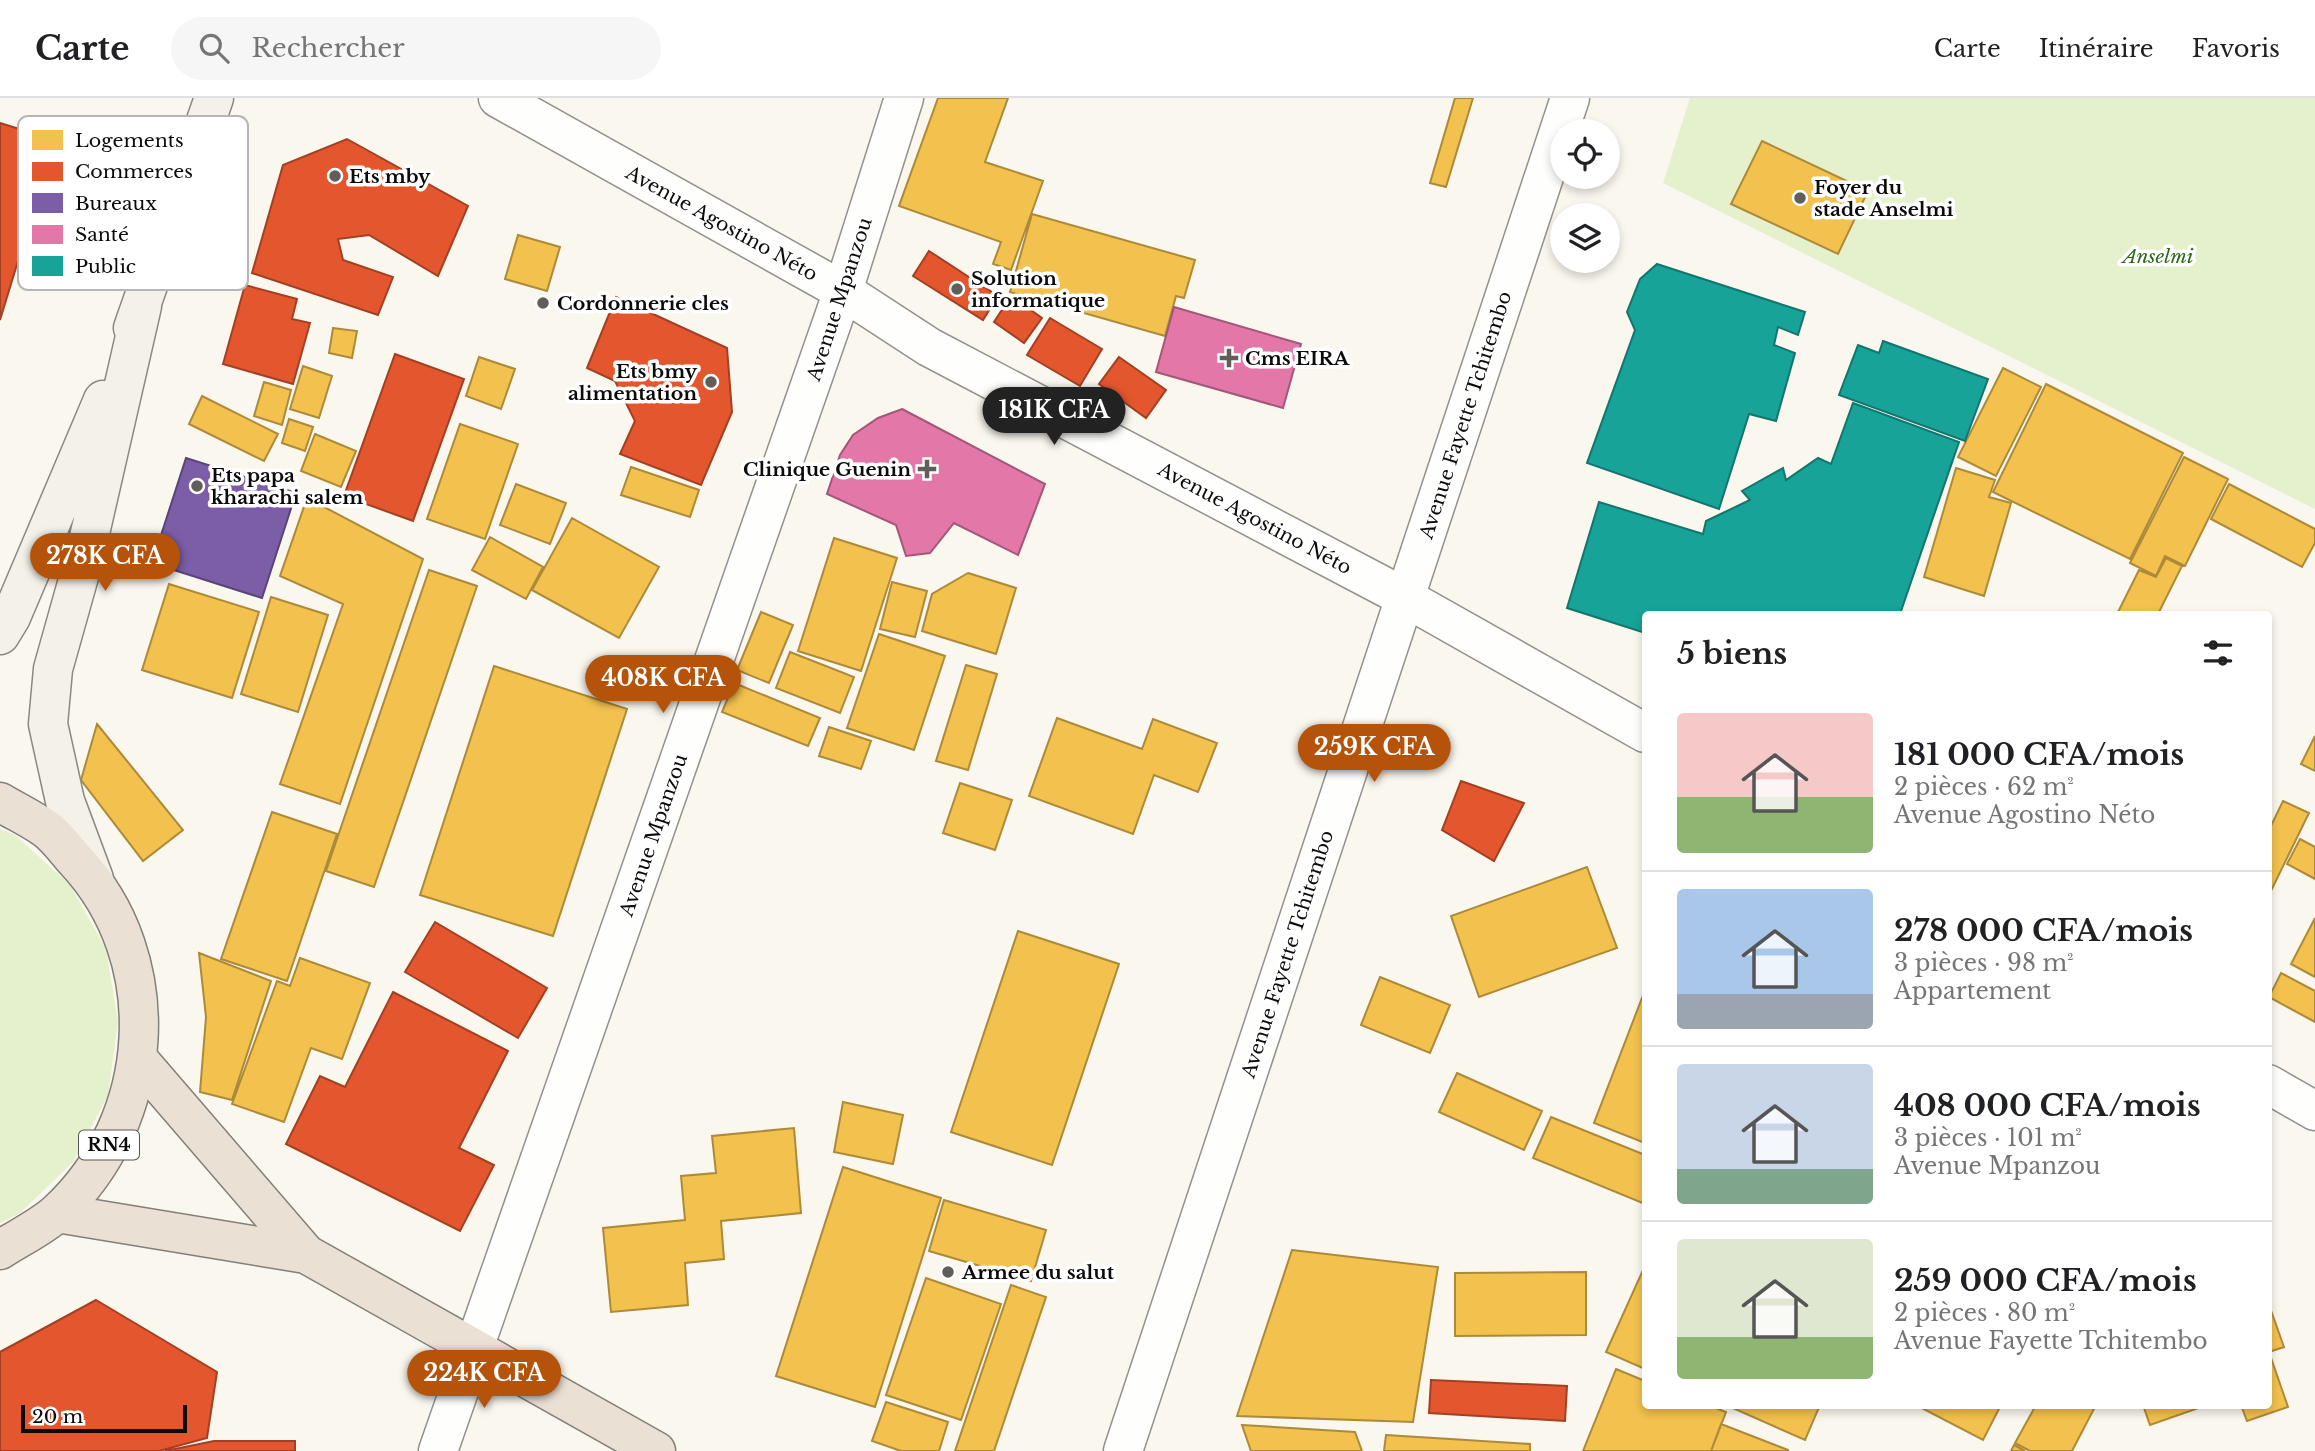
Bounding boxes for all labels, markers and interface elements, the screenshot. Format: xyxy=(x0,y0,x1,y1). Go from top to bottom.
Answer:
search box xyxy=(171,17,661,80)
text: Carte xyxy=(35,28,129,69)
icon: search xyxy=(195,29,233,67)
text: Rechercher xyxy=(251,32,405,64)
text: Carte xyxy=(1934,34,2001,63)
text: Itinéraire xyxy=(2039,34,2154,63)
text: Favoris xyxy=(2192,34,2280,63)
legend xyxy=(18,116,248,290)
map controls xyxy=(1550,119,1620,273)
button: locate xyxy=(1550,119,1620,189)
text: Logements xyxy=(75,129,184,152)
text: Commerces xyxy=(75,160,193,183)
street label: Avenue Agostino Néto xyxy=(621,161,822,286)
place label: Ets mby xyxy=(349,165,431,188)
marker: Ets mby xyxy=(327,168,343,184)
place label: Foyer du stade Anselmi xyxy=(1814,176,1954,221)
marker: Foyer du stade Anselmi xyxy=(1792,190,1808,206)
text: Bureaux xyxy=(75,192,157,215)
button: layers xyxy=(1550,203,1620,273)
street label: Avenue Mpanzou xyxy=(802,214,877,385)
text: Santé xyxy=(75,223,129,246)
park label: Anselmi xyxy=(2120,245,2194,268)
text: Public xyxy=(75,255,136,278)
place label: Solution informatique xyxy=(971,267,1105,312)
marker: Solution informatique xyxy=(949,281,965,297)
street label: Avenue Fayette Tchitembo xyxy=(1414,288,1516,543)
place label: Cordonnerie cles xyxy=(557,292,729,315)
marker: Cordonnerie cles xyxy=(535,295,551,311)
place label: Cms EIRA xyxy=(1245,347,1350,370)
marker: Cms EIRA xyxy=(1219,348,1239,368)
place label: Ets bmy alimentation xyxy=(568,360,698,405)
marker: Ets bmy alimentation xyxy=(703,374,719,390)
pin: 181K CFA xyxy=(982,388,1126,447)
text: 181K CFA xyxy=(999,396,1110,424)
street label: Avenue Agostino Néto xyxy=(1153,457,1355,579)
place label: Clinique Guenin xyxy=(743,458,911,481)
marker: Clinique Guenin xyxy=(917,459,937,479)
place label: Ets papa kharachi salem xyxy=(211,464,363,509)
marker: Ets papa kharachi salem xyxy=(189,478,205,494)
pin: 278K CFA xyxy=(33,533,177,593)
text: 278K CFA xyxy=(46,542,164,570)
icon: filters xyxy=(2199,634,2237,672)
text: 5 biens xyxy=(1677,635,1787,672)
pin: 408K CFA xyxy=(591,656,735,715)
text: 408K CFA xyxy=(601,664,725,692)
pin: 259K CFA xyxy=(1302,724,1446,784)
text: 259K CFA xyxy=(1314,733,1434,761)
text: 181 000 CFA/mois xyxy=(1894,736,2184,773)
icon: home xyxy=(1733,741,1817,825)
street label: Avenue Mpanzou xyxy=(615,751,692,920)
text: 2 pièces · 62 m² xyxy=(1894,773,2074,801)
text: Avenue Agostino Néto xyxy=(1894,801,2155,829)
street label: Avenue Fayette Tchitembo xyxy=(1236,827,1338,1082)
text: 278 000 CFA/mois xyxy=(1894,912,2193,949)
icon: home xyxy=(1733,917,1817,1001)
text: 3 pièces · 98 m² xyxy=(1894,949,2074,977)
text: Appartement xyxy=(1894,977,2051,1005)
text: 408 000 CFA/mois xyxy=(1894,1087,2201,1124)
icon: home xyxy=(1733,1092,1817,1176)
text: 3 pièces · 101 m² xyxy=(1894,1124,2082,1152)
road number: RN4 xyxy=(79,1130,139,1160)
text: Avenue Mpanzou xyxy=(1894,1152,2100,1180)
place label: Armee du salut xyxy=(961,1261,1115,1284)
text: 259 000 CFA/mois xyxy=(1894,1262,2197,1299)
marker: Armee du salut xyxy=(940,1264,956,1280)
icon: home xyxy=(1733,1267,1817,1351)
text: 2 pièces · 80 m² xyxy=(1894,1299,2075,1327)
text: Avenue Fayette Tchitembo xyxy=(1894,1327,2208,1355)
pin: 224K CFA xyxy=(412,1350,556,1410)
text: 224K CFA xyxy=(423,1359,545,1387)
scale bar xyxy=(21,1402,187,1434)
text: 20 m xyxy=(32,1405,83,1428)

